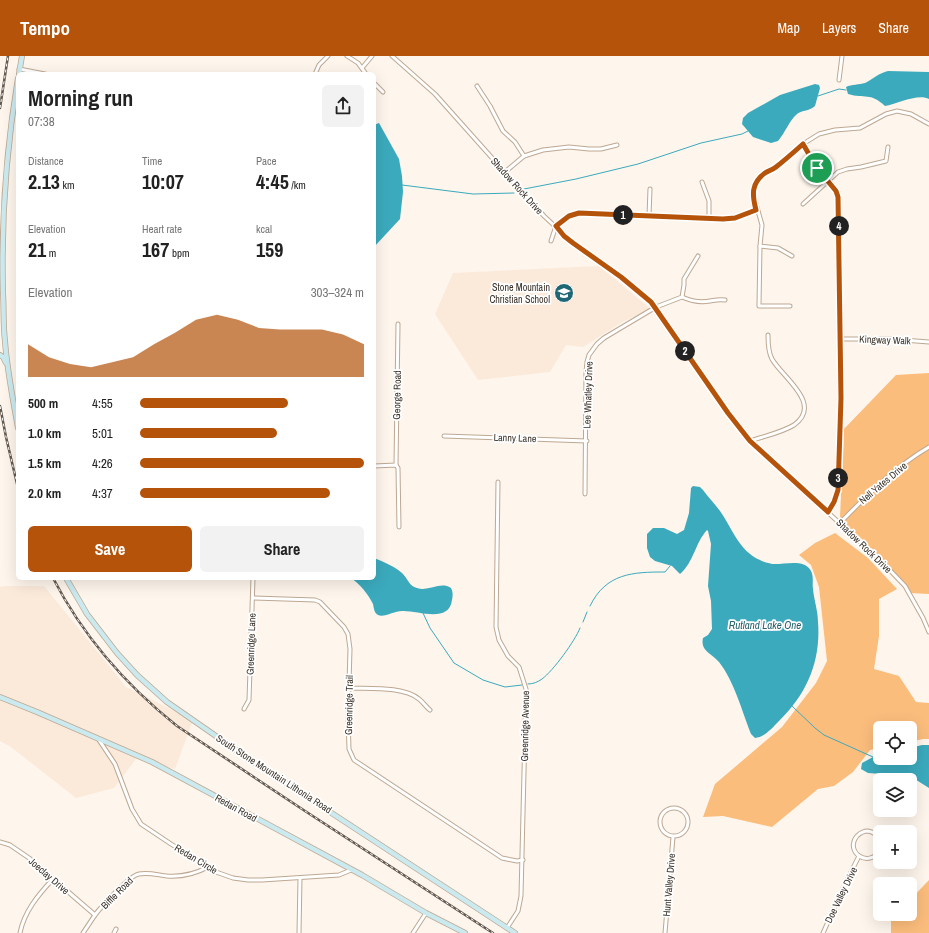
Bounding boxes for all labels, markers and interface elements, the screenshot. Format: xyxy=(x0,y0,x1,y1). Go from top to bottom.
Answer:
text: Tempo xyxy=(20,15,70,41)
text: Map xyxy=(778,19,800,37)
text: Layers xyxy=(822,19,856,37)
text: Share xyxy=(878,19,909,37)
text: Morning run xyxy=(28,83,133,113)
button: share xyxy=(322,85,364,127)
text: 07:38 xyxy=(28,113,55,130)
pin xyxy=(800,151,834,185)
text: Distance xyxy=(28,154,64,168)
text: Time xyxy=(142,154,162,168)
text: Pace xyxy=(256,154,277,168)
street label: Shadow Rock Drive xyxy=(488,155,546,218)
icon: arrive xyxy=(806,157,828,179)
text: 2.13 xyxy=(28,168,60,195)
text: 10:07 xyxy=(142,168,184,195)
text: 4:45 xyxy=(256,168,289,195)
text: km xyxy=(60,178,74,192)
text: /km xyxy=(289,178,306,192)
pin: 1 xyxy=(613,205,633,225)
text: 1 xyxy=(620,208,626,222)
pin: 4 xyxy=(829,216,849,236)
text: 4 xyxy=(836,219,842,233)
text: Elevation xyxy=(28,222,66,236)
text: Heart rate xyxy=(142,222,182,236)
text: kcal xyxy=(256,222,272,236)
text: 21 xyxy=(28,236,46,263)
text: 167 xyxy=(142,236,169,263)
text: 159 xyxy=(256,236,283,263)
text: m xyxy=(46,246,56,260)
text: bpm xyxy=(169,246,189,260)
place label: Stone Mountain Christian School xyxy=(489,281,550,306)
school or university icon: Stone Mountain Christian School xyxy=(553,282,575,304)
text: Elevation xyxy=(28,284,72,301)
text: 303–324 m xyxy=(311,284,364,301)
street label: Kingway Walk xyxy=(859,333,912,347)
pin: 2 xyxy=(675,341,695,361)
text: 2 xyxy=(682,344,688,358)
street label: Lee Whatley Drive xyxy=(580,361,596,429)
street label: George Road xyxy=(390,370,404,420)
text: 500 m xyxy=(28,395,58,412)
text: 4:55 xyxy=(92,395,113,412)
text: 1.0 km xyxy=(28,425,61,442)
text: 5:01 xyxy=(92,425,113,442)
street label: Lanny Lane xyxy=(493,431,537,445)
text: 1.5 km xyxy=(28,455,61,472)
text: 4:26 xyxy=(92,455,113,472)
street label: Nell Yates Drive xyxy=(856,459,910,507)
pin: 3 xyxy=(828,468,848,488)
text: 3 xyxy=(835,471,841,485)
text: 2.0 km xyxy=(28,485,61,502)
text: 4:37 xyxy=(92,485,113,502)
street label: Shadow Rock Drive xyxy=(833,516,895,576)
button: Save xyxy=(28,526,192,572)
button: Share xyxy=(200,526,364,572)
street label: Greenridge Lane xyxy=(243,612,259,675)
water label: Rutland Lake One xyxy=(729,618,801,632)
street label: Greenridge Trail xyxy=(342,675,356,735)
street label: Greenridge Avenue xyxy=(518,690,532,762)
map controls xyxy=(873,721,917,921)
button: locate xyxy=(873,721,917,765)
street label: South Stone Mountain Lithonia Road xyxy=(214,732,334,816)
button: layers xyxy=(873,773,917,817)
street label: Redan Road xyxy=(213,791,259,825)
button: + xyxy=(873,825,917,869)
street label: Redan Circle xyxy=(172,841,220,877)
street label: Hunt Valley Drive xyxy=(660,853,678,917)
street label: Joeclay Drive xyxy=(26,855,72,897)
street label: Doe Valley Drive xyxy=(822,864,860,925)
street label: Biffle Road xyxy=(98,874,136,912)
button: − xyxy=(873,877,917,921)

